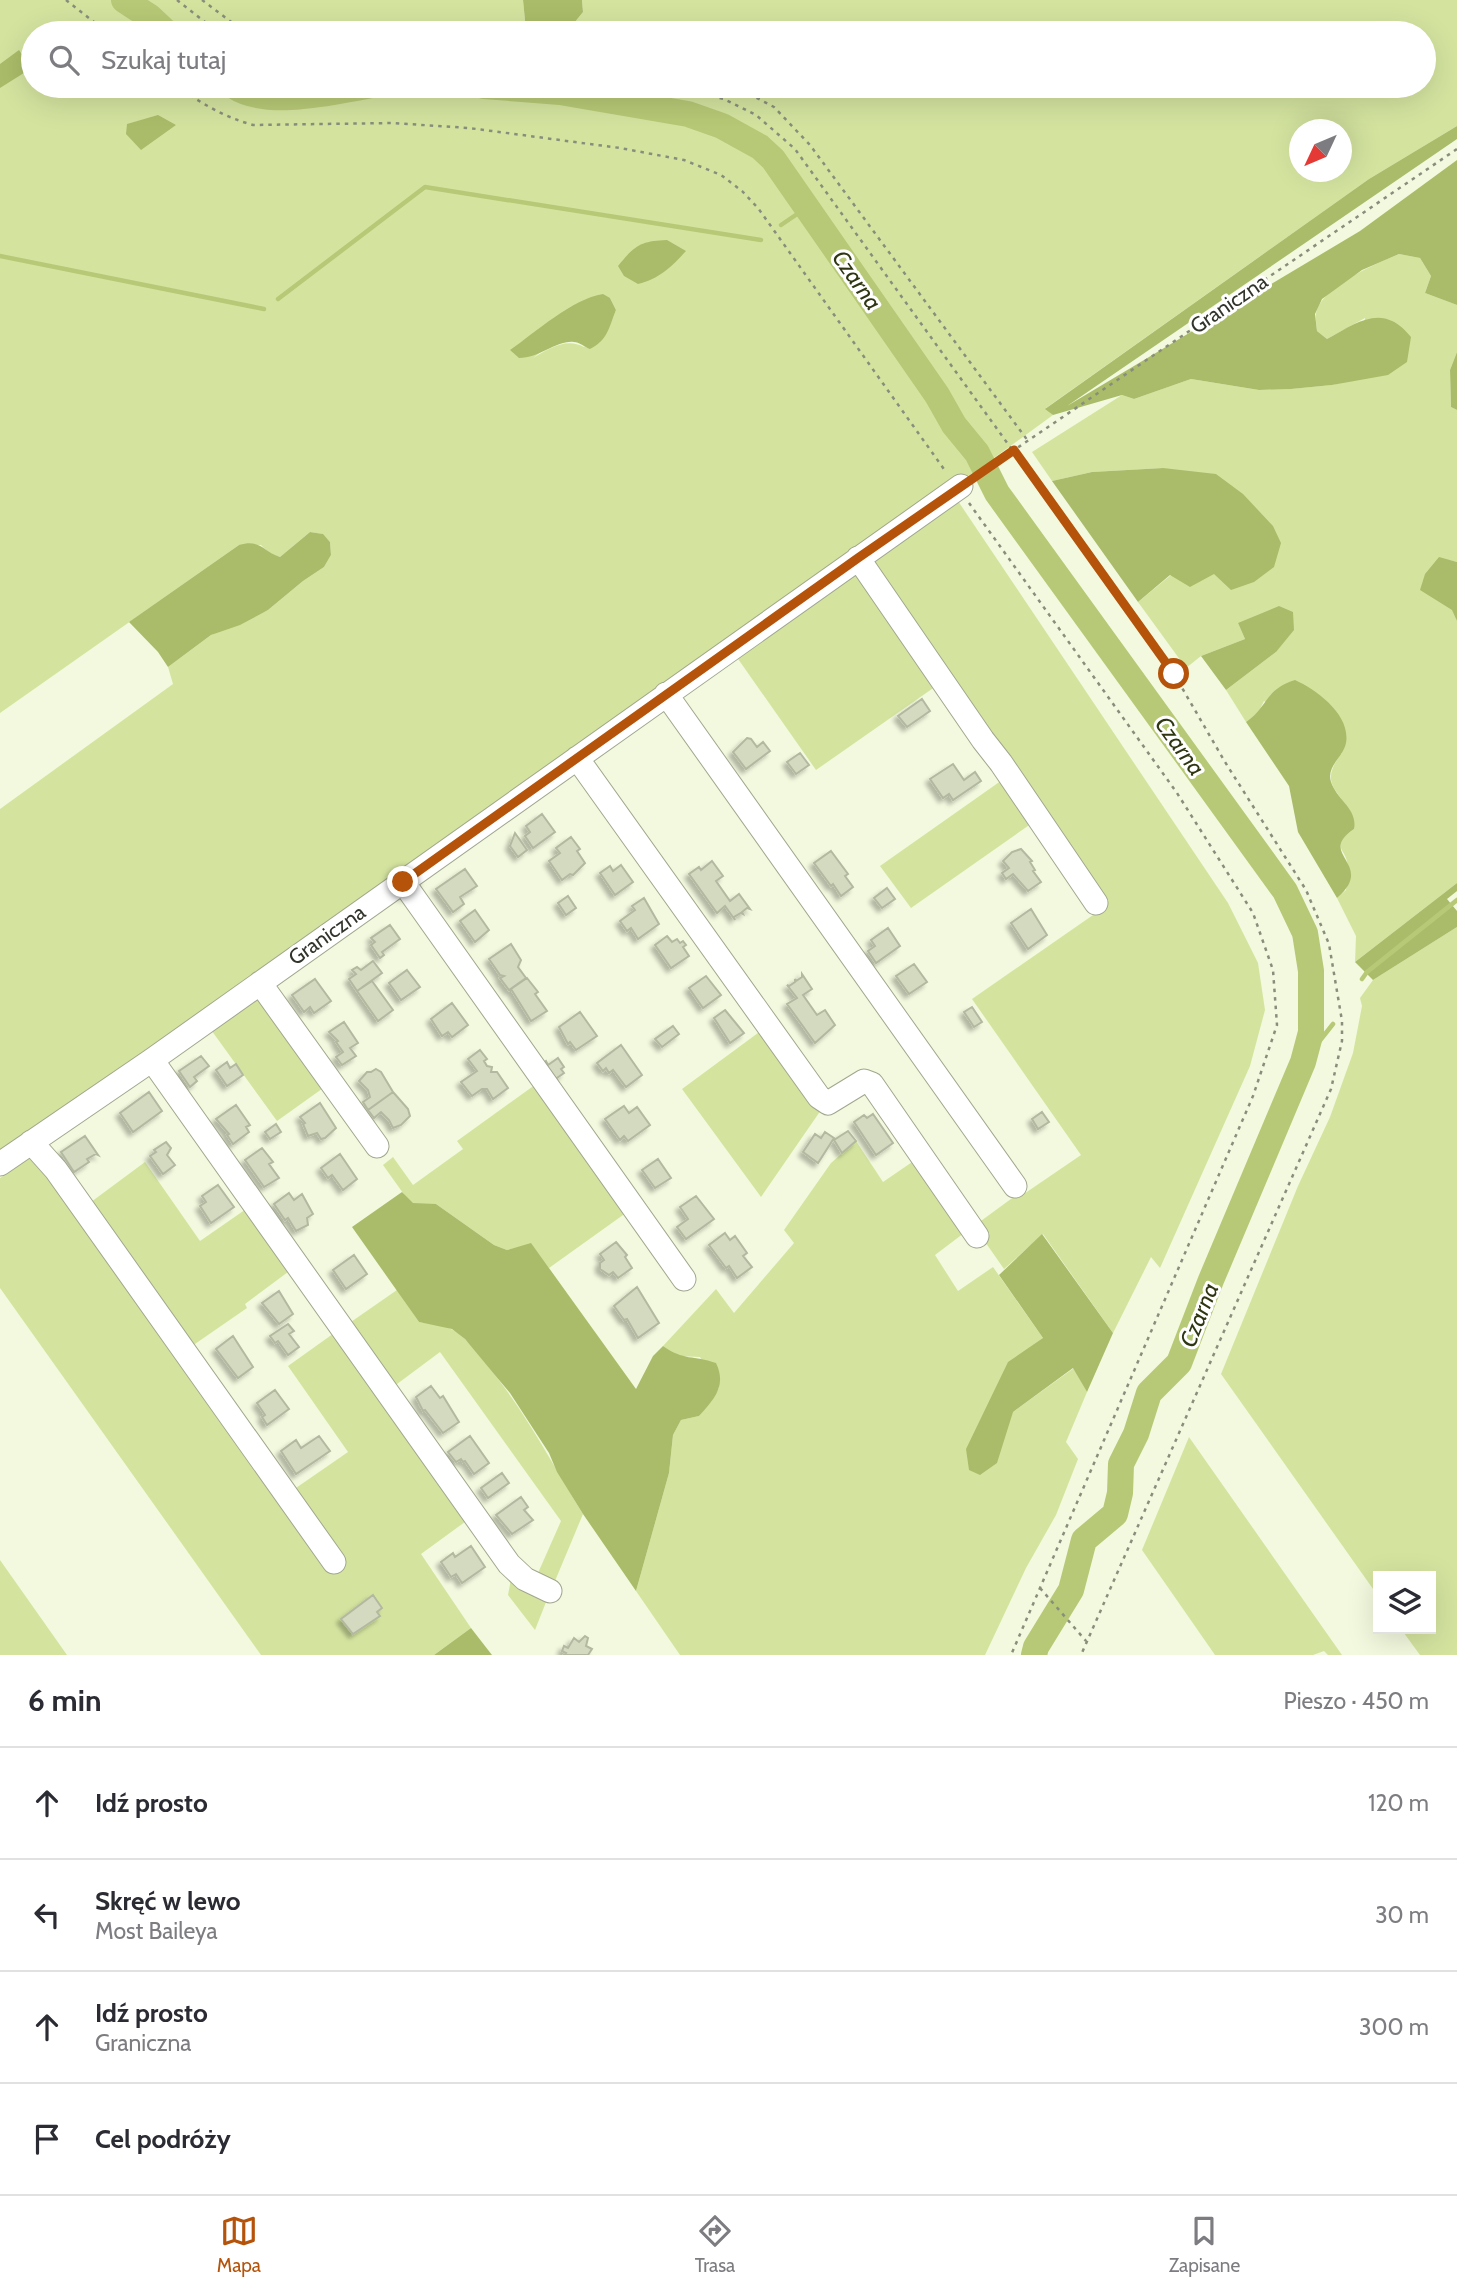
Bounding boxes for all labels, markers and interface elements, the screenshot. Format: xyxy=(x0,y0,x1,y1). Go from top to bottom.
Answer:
search box xyxy=(21,21,1436,98)
icon: search xyxy=(45,41,83,79)
text: Szukaj tutaj xyxy=(101,44,226,76)
north arrow xyxy=(1289,119,1352,182)
water label: Czarna xyxy=(826,245,888,315)
street label: Graniczna xyxy=(1185,269,1272,339)
route start xyxy=(1158,658,1189,689)
water label: Czarna xyxy=(1149,711,1211,781)
route end xyxy=(387,866,418,897)
street label: Graniczna xyxy=(284,899,370,970)
water label: Czarna xyxy=(1174,1279,1224,1351)
map controls xyxy=(1373,1571,1436,1634)
button: layers xyxy=(1373,1571,1436,1634)
text: 6 min xyxy=(28,1682,101,1719)
text: Pieszo · 450 m xyxy=(1284,1687,1429,1715)
icon: ahead xyxy=(28,1784,66,1822)
text: Idź prosto xyxy=(95,1787,208,1819)
text: 120 m xyxy=(1368,1789,1429,1817)
text: Skręć w lewo xyxy=(95,1885,241,1917)
icon: left xyxy=(28,1896,66,1934)
text: 30 m xyxy=(1375,1901,1429,1929)
text: Most Baileya xyxy=(95,1917,218,1945)
text: Idź prosto xyxy=(95,1997,208,2029)
icon: ahead xyxy=(28,2008,66,2046)
text: 300 m xyxy=(1359,2013,1429,2041)
text: Graniczna xyxy=(95,2029,191,2057)
icon: arrive xyxy=(28,2120,66,2158)
text: Cel podróży xyxy=(95,2123,231,2155)
tab: Mapa xyxy=(217,2212,261,2277)
tab: Trasa xyxy=(695,2212,735,2277)
tab: Zapisane xyxy=(1169,2212,1240,2277)

